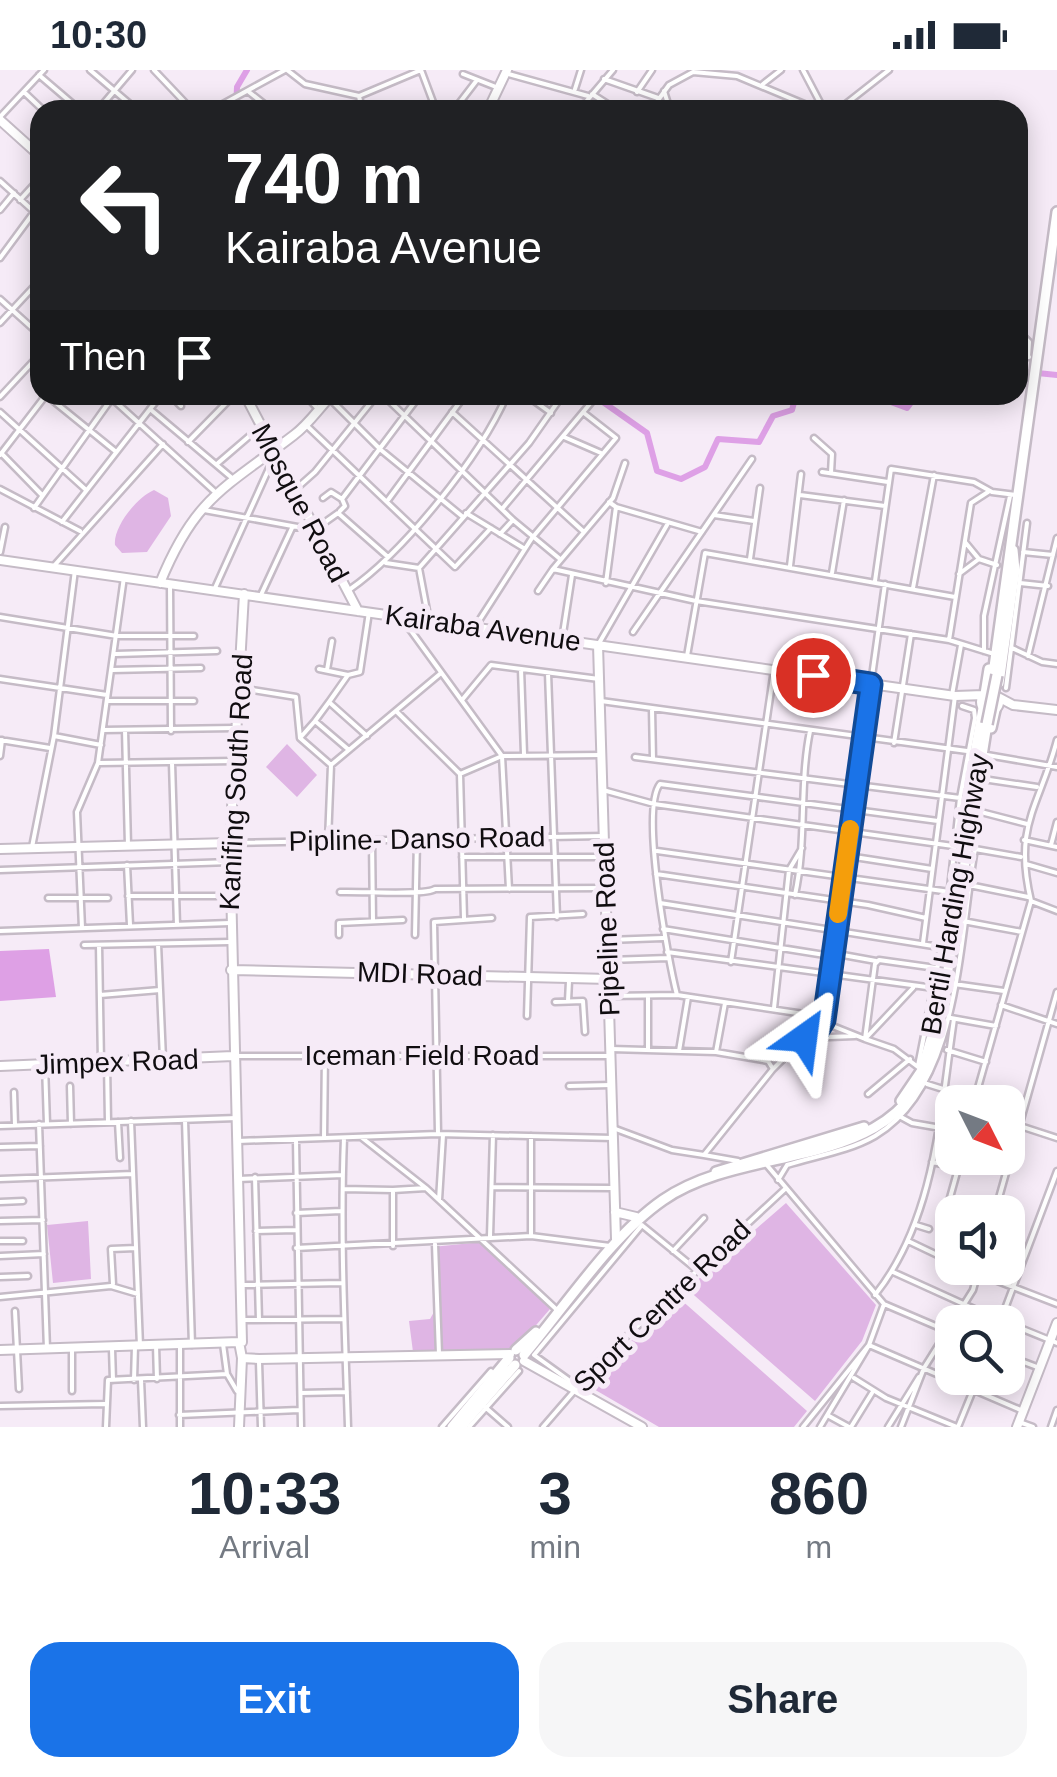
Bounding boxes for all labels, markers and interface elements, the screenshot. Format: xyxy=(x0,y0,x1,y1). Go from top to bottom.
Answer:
text: 10:30 xyxy=(50,14,147,56)
icon: left xyxy=(60,140,190,270)
text: 740 m xyxy=(225,140,423,218)
text: Kairaba Avenue xyxy=(225,222,542,273)
icon: arrive xyxy=(167,330,222,385)
text: Then xyxy=(60,336,147,378)
street label: Mosque Road xyxy=(245,419,355,587)
street label: Kairaba Avenue xyxy=(383,599,583,657)
pin xyxy=(771,633,856,718)
icon: arrive xyxy=(786,648,841,703)
street label: Kanifing South Road xyxy=(214,653,258,911)
street label: Bertil Harding Highway xyxy=(915,751,995,1037)
street label: Pipline- Danso Road xyxy=(288,821,546,857)
street label: Pipeline Road xyxy=(588,841,626,1017)
street label: MDI Road xyxy=(356,956,484,992)
position arrow xyxy=(752,986,856,1090)
street label: Iceman Field Road xyxy=(304,1040,540,1071)
street label: Jimpex Road xyxy=(35,1044,199,1080)
north arrow xyxy=(935,1085,1025,1175)
map controls xyxy=(935,1085,1025,1395)
button: sound xyxy=(935,1195,1025,1285)
street label: Sport Centre Road xyxy=(567,1214,757,1398)
button: search xyxy=(935,1305,1025,1395)
text: 10:33 xyxy=(188,1460,341,1527)
text: 3 xyxy=(538,1460,572,1527)
text: 860 xyxy=(769,1460,869,1527)
text: Arrival xyxy=(219,1529,310,1565)
text: min xyxy=(529,1529,581,1565)
text: m xyxy=(806,1529,832,1565)
button: Exit xyxy=(30,1642,519,1757)
button: Share xyxy=(539,1642,1027,1757)

